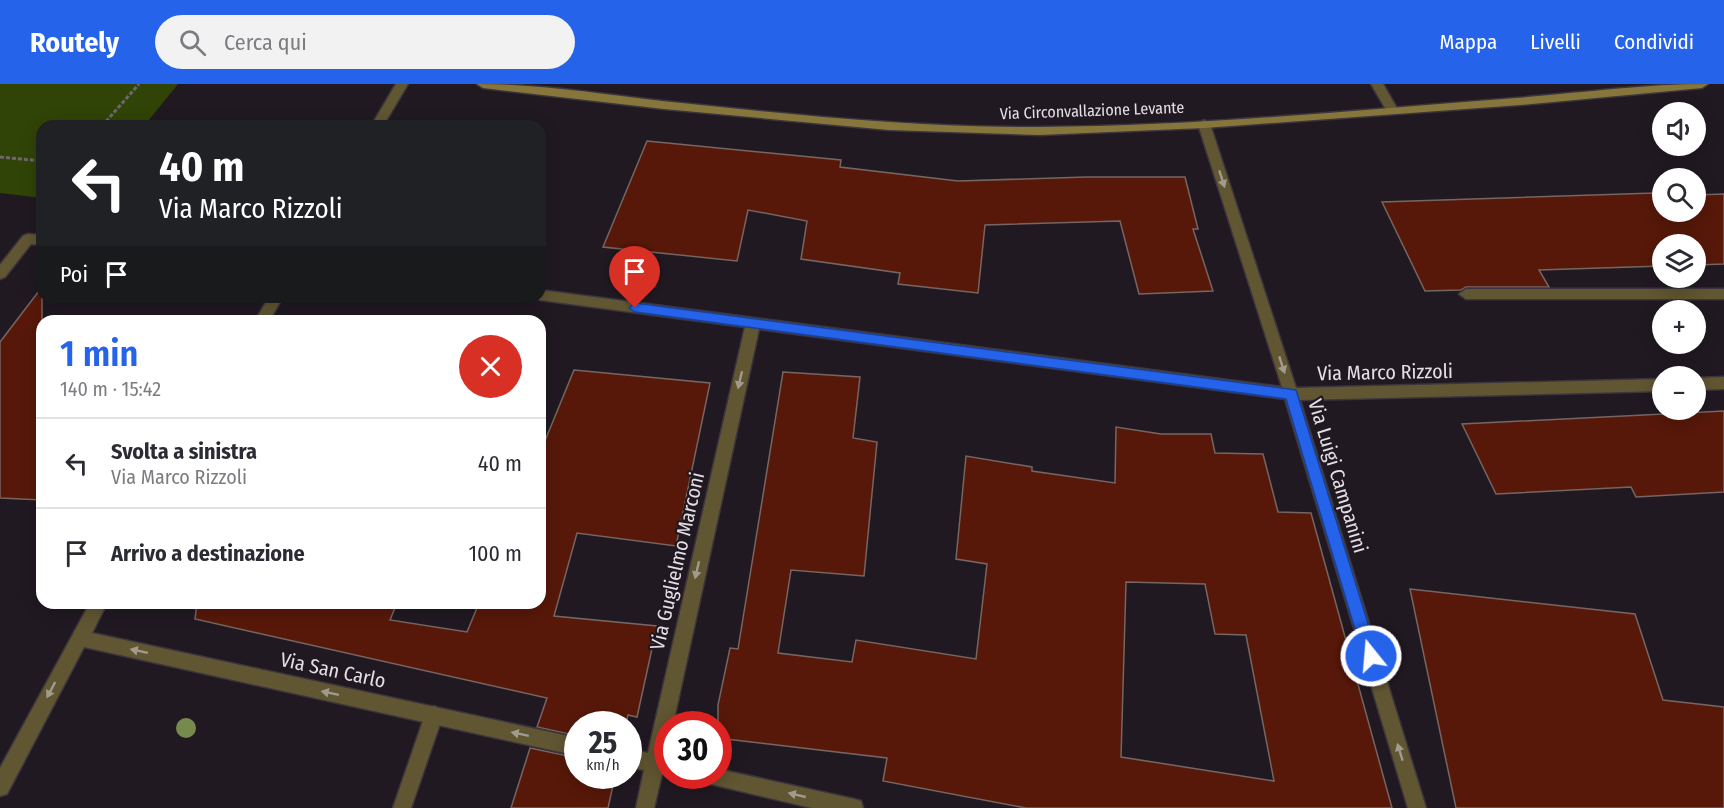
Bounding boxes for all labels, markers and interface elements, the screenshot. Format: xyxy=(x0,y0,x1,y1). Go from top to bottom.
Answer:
search box xyxy=(155,15,575,69)
text: Routely xyxy=(30,26,119,59)
icon: search xyxy=(176,26,209,59)
text: Cerca qui xyxy=(224,29,307,56)
text: Mappa xyxy=(1440,29,1497,55)
text: Livelli xyxy=(1530,29,1581,55)
text: Condividi xyxy=(1614,29,1694,55)
street label: Via Circonvallazione Levante xyxy=(999,98,1185,123)
map controls xyxy=(1652,102,1706,420)
button: sound xyxy=(1652,102,1706,156)
text: 40 m xyxy=(159,142,244,192)
icon: left xyxy=(60,144,138,222)
button: search xyxy=(1652,168,1706,222)
one-way arrow xyxy=(1217,170,1227,188)
text: Via Marco Rizzoli xyxy=(159,193,343,225)
button: layers xyxy=(1652,234,1706,288)
pin xyxy=(609,246,660,308)
icon: arrive xyxy=(618,255,651,288)
icon: arrive xyxy=(100,258,133,291)
text: Poi xyxy=(60,261,88,288)
button: + xyxy=(1652,300,1706,354)
text: 1 min xyxy=(60,332,138,376)
button: close xyxy=(459,335,522,398)
one-way arrow xyxy=(1278,356,1287,374)
street label: Via Marco Rizzoli xyxy=(1317,359,1453,385)
button: − xyxy=(1652,366,1706,420)
one-way arrow xyxy=(735,371,745,390)
text: 140 m · 15:42 xyxy=(60,377,161,401)
street label: Via Luigi Campanini xyxy=(1303,396,1373,556)
text: Svolta a sinistra xyxy=(111,438,257,465)
icon: left xyxy=(60,447,93,480)
text: 40 m xyxy=(478,450,522,477)
text: Via Marco Rizzoli xyxy=(111,465,247,489)
street label: Via Guglielmo Marconi xyxy=(645,470,709,652)
icon: arrive xyxy=(60,537,93,570)
text: Arrivo a destinazione xyxy=(111,540,305,567)
text: 100 m xyxy=(468,540,522,567)
one-way arrow xyxy=(692,561,702,580)
position arrow xyxy=(1339,624,1403,688)
one-way arrow xyxy=(130,646,149,655)
street label: Via San Carlo xyxy=(278,647,388,693)
one-way arrow xyxy=(46,682,56,699)
one-way arrow xyxy=(321,687,339,697)
speed limit sign: 30 xyxy=(654,711,732,789)
text: 25 xyxy=(589,725,617,761)
one-way arrow xyxy=(511,729,530,738)
one-way arrow xyxy=(1395,743,1404,761)
text: km/h xyxy=(586,756,620,774)
one-way arrow xyxy=(787,790,806,800)

